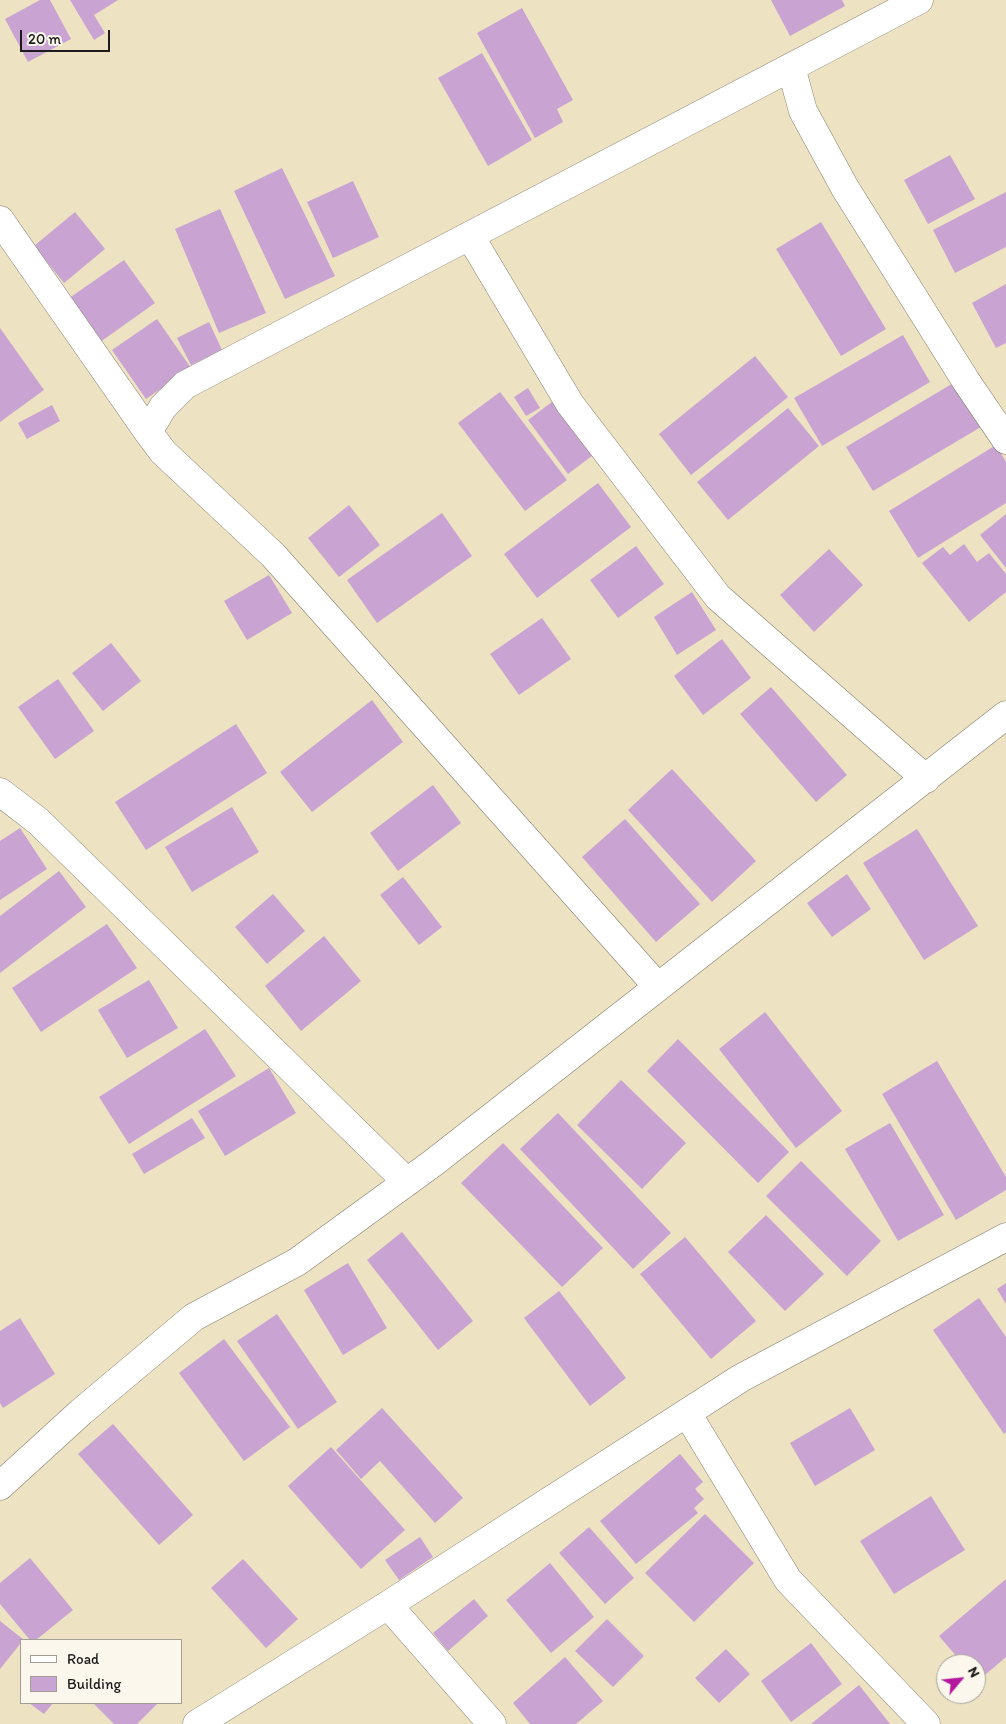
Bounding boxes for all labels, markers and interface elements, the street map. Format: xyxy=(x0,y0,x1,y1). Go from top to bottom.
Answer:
scale bar xyxy=(22,20,112,52)
text: 20 m xyxy=(28,30,61,48)
legend xyxy=(20,1639,182,1704)
text: Road xyxy=(67,1650,99,1668)
north arrow xyxy=(936,1654,986,1704)
text: N xyxy=(964,1664,984,1680)
text: Building xyxy=(67,1675,121,1693)

